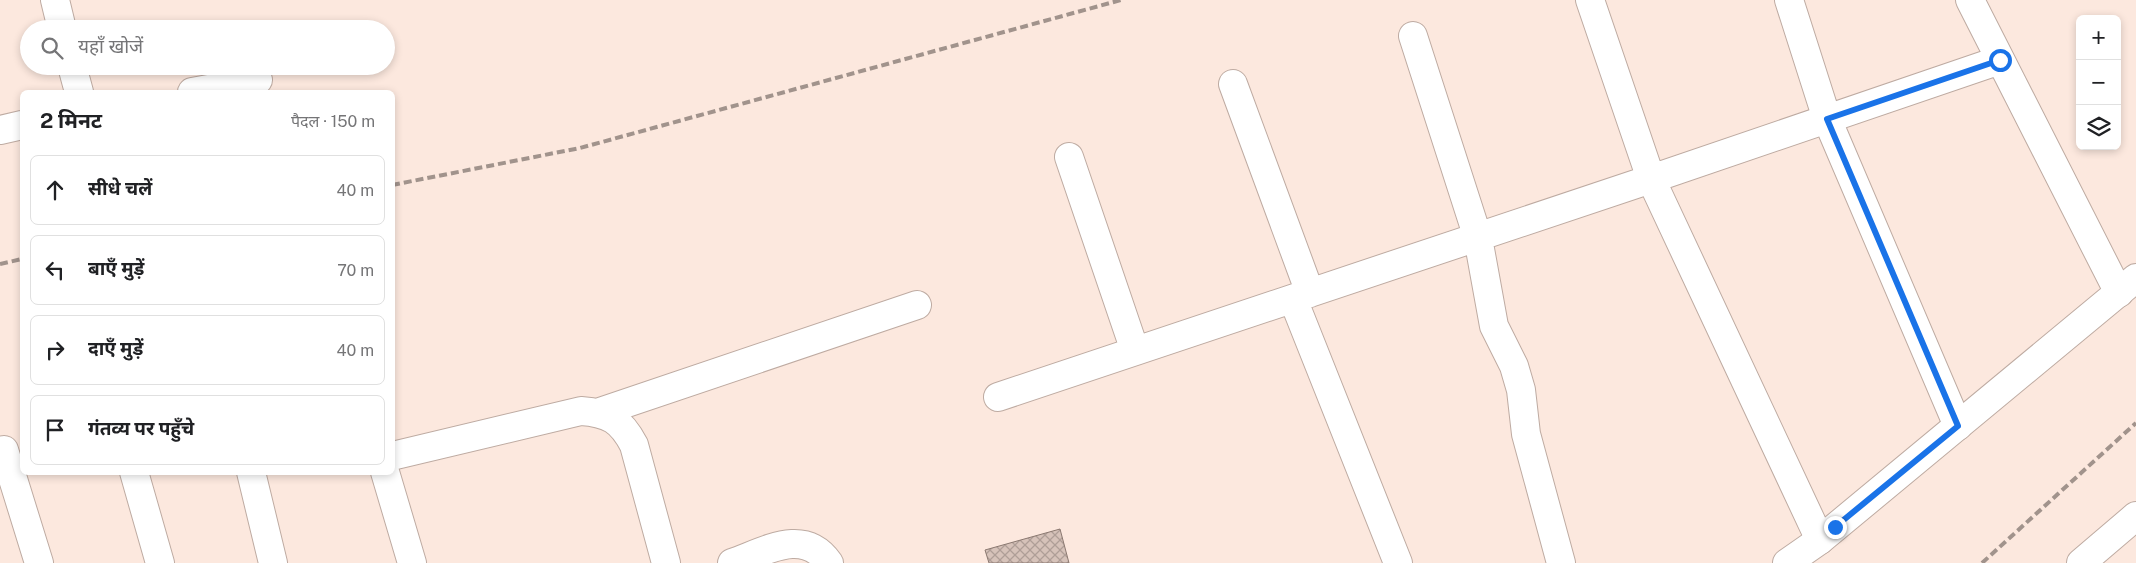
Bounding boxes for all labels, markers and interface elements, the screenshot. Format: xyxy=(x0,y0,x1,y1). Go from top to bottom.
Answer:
map controls xyxy=(2076,15,2121,150)
button: + xyxy=(2076,15,2121,60)
search box xyxy=(20,20,395,75)
icon: search xyxy=(38,34,66,62)
text: यहाँ खोजें xyxy=(78,35,143,57)
route start xyxy=(1989,49,2012,72)
button: − xyxy=(2076,60,2121,105)
button: layers xyxy=(2076,105,2121,150)
text: 2 मिनट xyxy=(40,108,102,133)
text: पैदल · 150 m xyxy=(291,112,375,131)
icon: ahead xyxy=(41,176,69,204)
text: सीधे चलें xyxy=(88,177,152,199)
text: 40 m xyxy=(336,181,374,200)
icon: left xyxy=(41,256,69,284)
text: बाएँ मुड़ें xyxy=(88,257,144,279)
text: 70 m xyxy=(337,261,374,280)
icon: right xyxy=(41,336,69,364)
text: दाएँ मुड़ें xyxy=(88,337,143,359)
text: 40 m xyxy=(336,341,374,360)
icon: arrive xyxy=(41,416,69,444)
text: गंतव्य पर पहुँचे xyxy=(88,417,194,439)
route end xyxy=(1824,516,1847,539)

